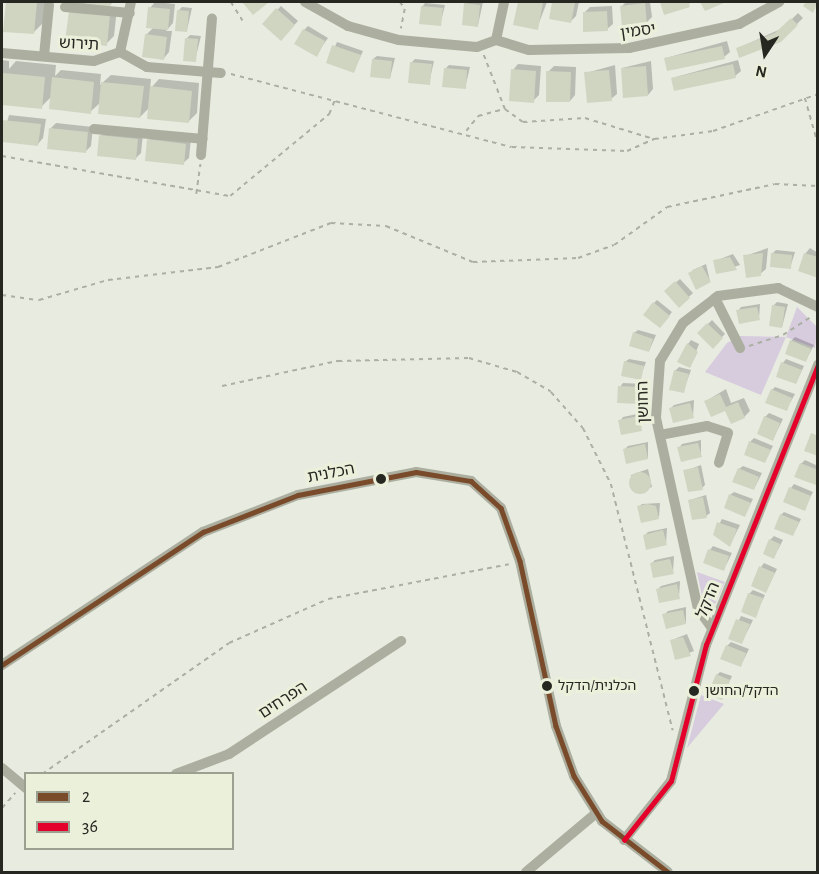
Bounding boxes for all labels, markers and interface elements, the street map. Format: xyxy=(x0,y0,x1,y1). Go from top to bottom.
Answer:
street label: יסמין xyxy=(619,19,657,43)
north arrow xyxy=(735,24,795,84)
street label: תירוש xyxy=(59,33,99,55)
text: N xyxy=(754,63,768,81)
street label: החושן xyxy=(633,381,653,423)
street label: הכלנית xyxy=(306,459,356,487)
unlabelled marker xyxy=(375,473,387,485)
street label: הדקל xyxy=(692,579,724,621)
street label: הפרחים xyxy=(255,677,311,723)
place label: הכלנית/הדקל xyxy=(558,678,636,694)
marker: הכלנית/הדקל xyxy=(541,680,553,692)
place label: הדקל/החושן xyxy=(705,683,779,699)
marker: הדקל/החושן xyxy=(688,685,700,697)
legend xyxy=(24,772,234,850)
text: 2 xyxy=(82,788,90,806)
text: 36 xyxy=(82,818,98,836)

